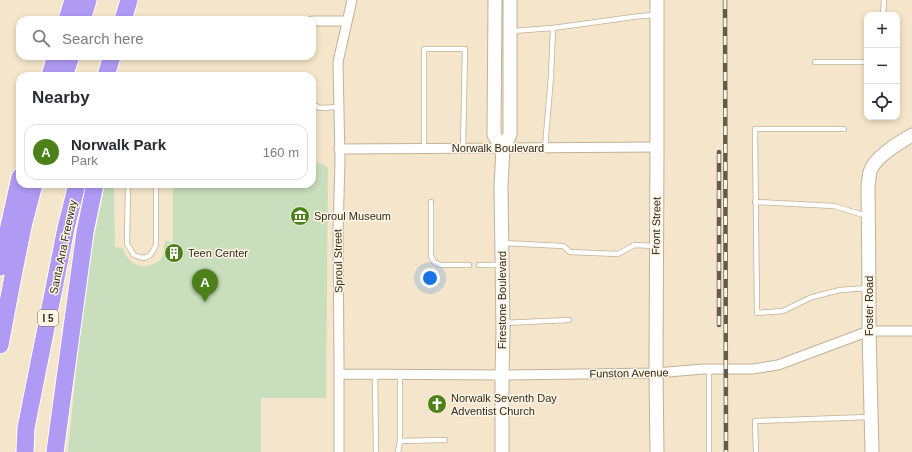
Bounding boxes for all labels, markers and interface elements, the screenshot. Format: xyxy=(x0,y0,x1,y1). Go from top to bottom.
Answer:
map controls xyxy=(864,12,900,120)
button: + xyxy=(864,12,900,48)
search box xyxy=(16,16,316,60)
icon: search xyxy=(30,27,52,49)
text: Search here xyxy=(62,30,144,47)
button: − xyxy=(864,48,900,84)
button: locate xyxy=(864,84,900,120)
text: Nearby xyxy=(32,88,90,107)
text: Norwalk Park xyxy=(71,136,166,153)
street label: Norwalk Boulevard xyxy=(452,142,544,154)
text: A xyxy=(41,145,51,160)
text: 160 m xyxy=(263,145,299,160)
text: Park xyxy=(71,153,98,168)
street label: Front Street xyxy=(649,197,663,255)
street label: Santa Ana Freeway xyxy=(47,198,79,295)
museum icon: Sproul Museum xyxy=(289,205,311,227)
place label: Sproul Museum xyxy=(314,210,391,222)
street label: Sproul Street xyxy=(331,229,345,293)
building icon: Teen Center xyxy=(163,242,185,264)
place label: Teen Center xyxy=(188,247,248,259)
street label: Firestone Boulevard xyxy=(496,251,508,349)
your location xyxy=(420,268,440,288)
pin: A xyxy=(192,269,218,302)
street label: Foster Road xyxy=(863,276,875,336)
road number: I 5 xyxy=(38,310,58,326)
street label: Funston Avenue xyxy=(589,366,669,380)
place label: Norwalk Seventh Day Adventist Church xyxy=(451,392,557,417)
church icon: Norwalk Seventh Day Adventist Church xyxy=(426,393,448,415)

